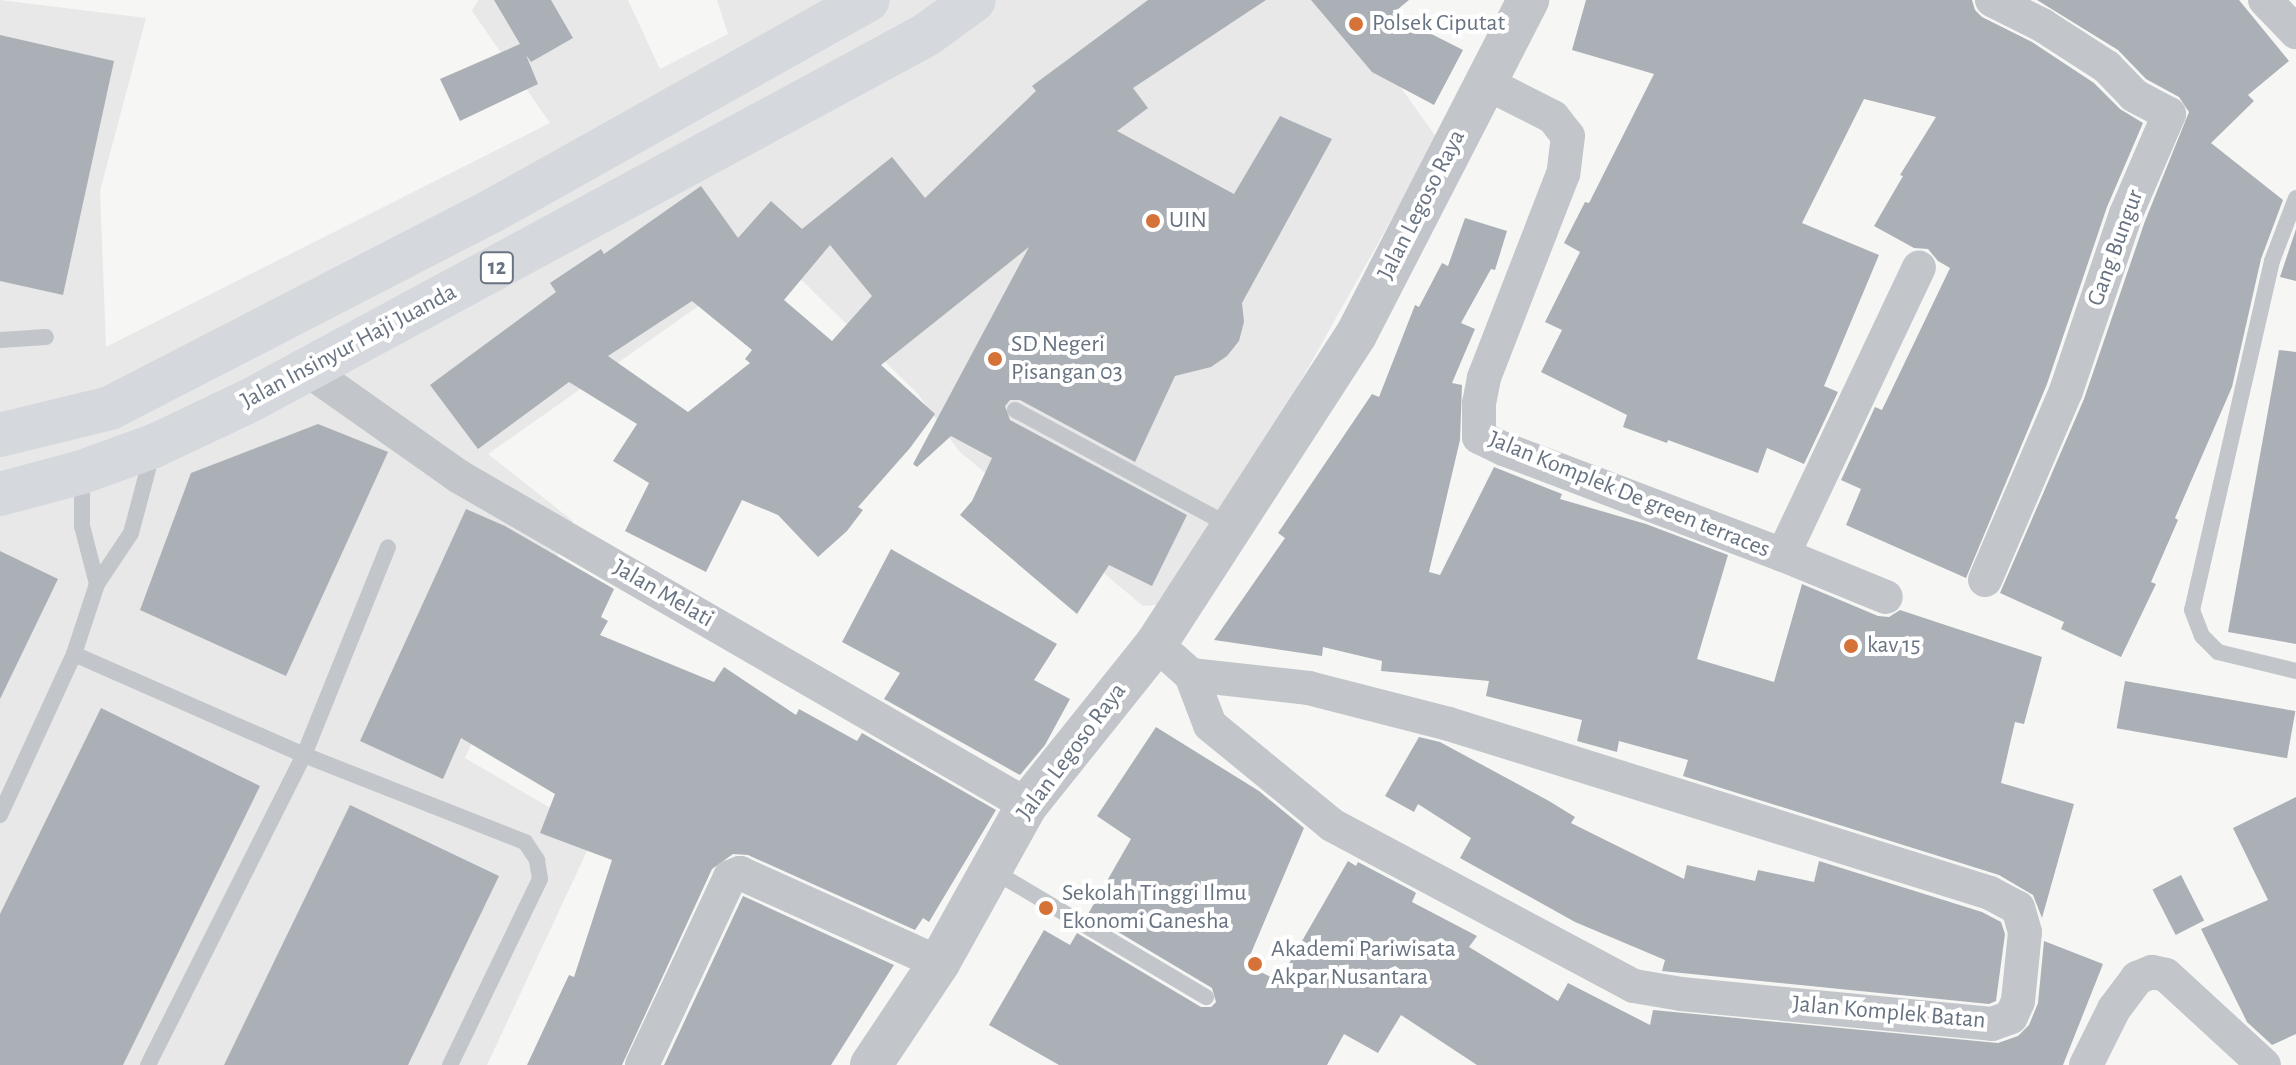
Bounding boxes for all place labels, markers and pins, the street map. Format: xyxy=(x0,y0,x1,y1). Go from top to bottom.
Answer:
place label: Polsek Ciputat xyxy=(1372,10,1505,38)
marker: Polsek Ciputat xyxy=(1347,15,1365,33)
place label: UIN xyxy=(1169,207,1207,235)
marker: UIN xyxy=(1144,212,1162,230)
place label: SD Negeri Pisangan 03 xyxy=(1011,331,1123,387)
marker: SD Negeri Pisangan 03 xyxy=(986,350,1004,368)
place label: kav 15 xyxy=(1867,632,1921,660)
marker: kav 15 xyxy=(1842,637,1860,655)
place label: Sekolah Tinggi Ilmu Ekonomi Ganesha xyxy=(1062,880,1247,936)
marker: Sekolah Tinggi Ilmu Ekonomi Ganesha xyxy=(1037,899,1055,917)
place label: Akademi Pariwisata Akpar Nusantara xyxy=(1271,936,1456,992)
marker: Akademi Pariwisata Akpar Nusantara xyxy=(1246,955,1264,973)

